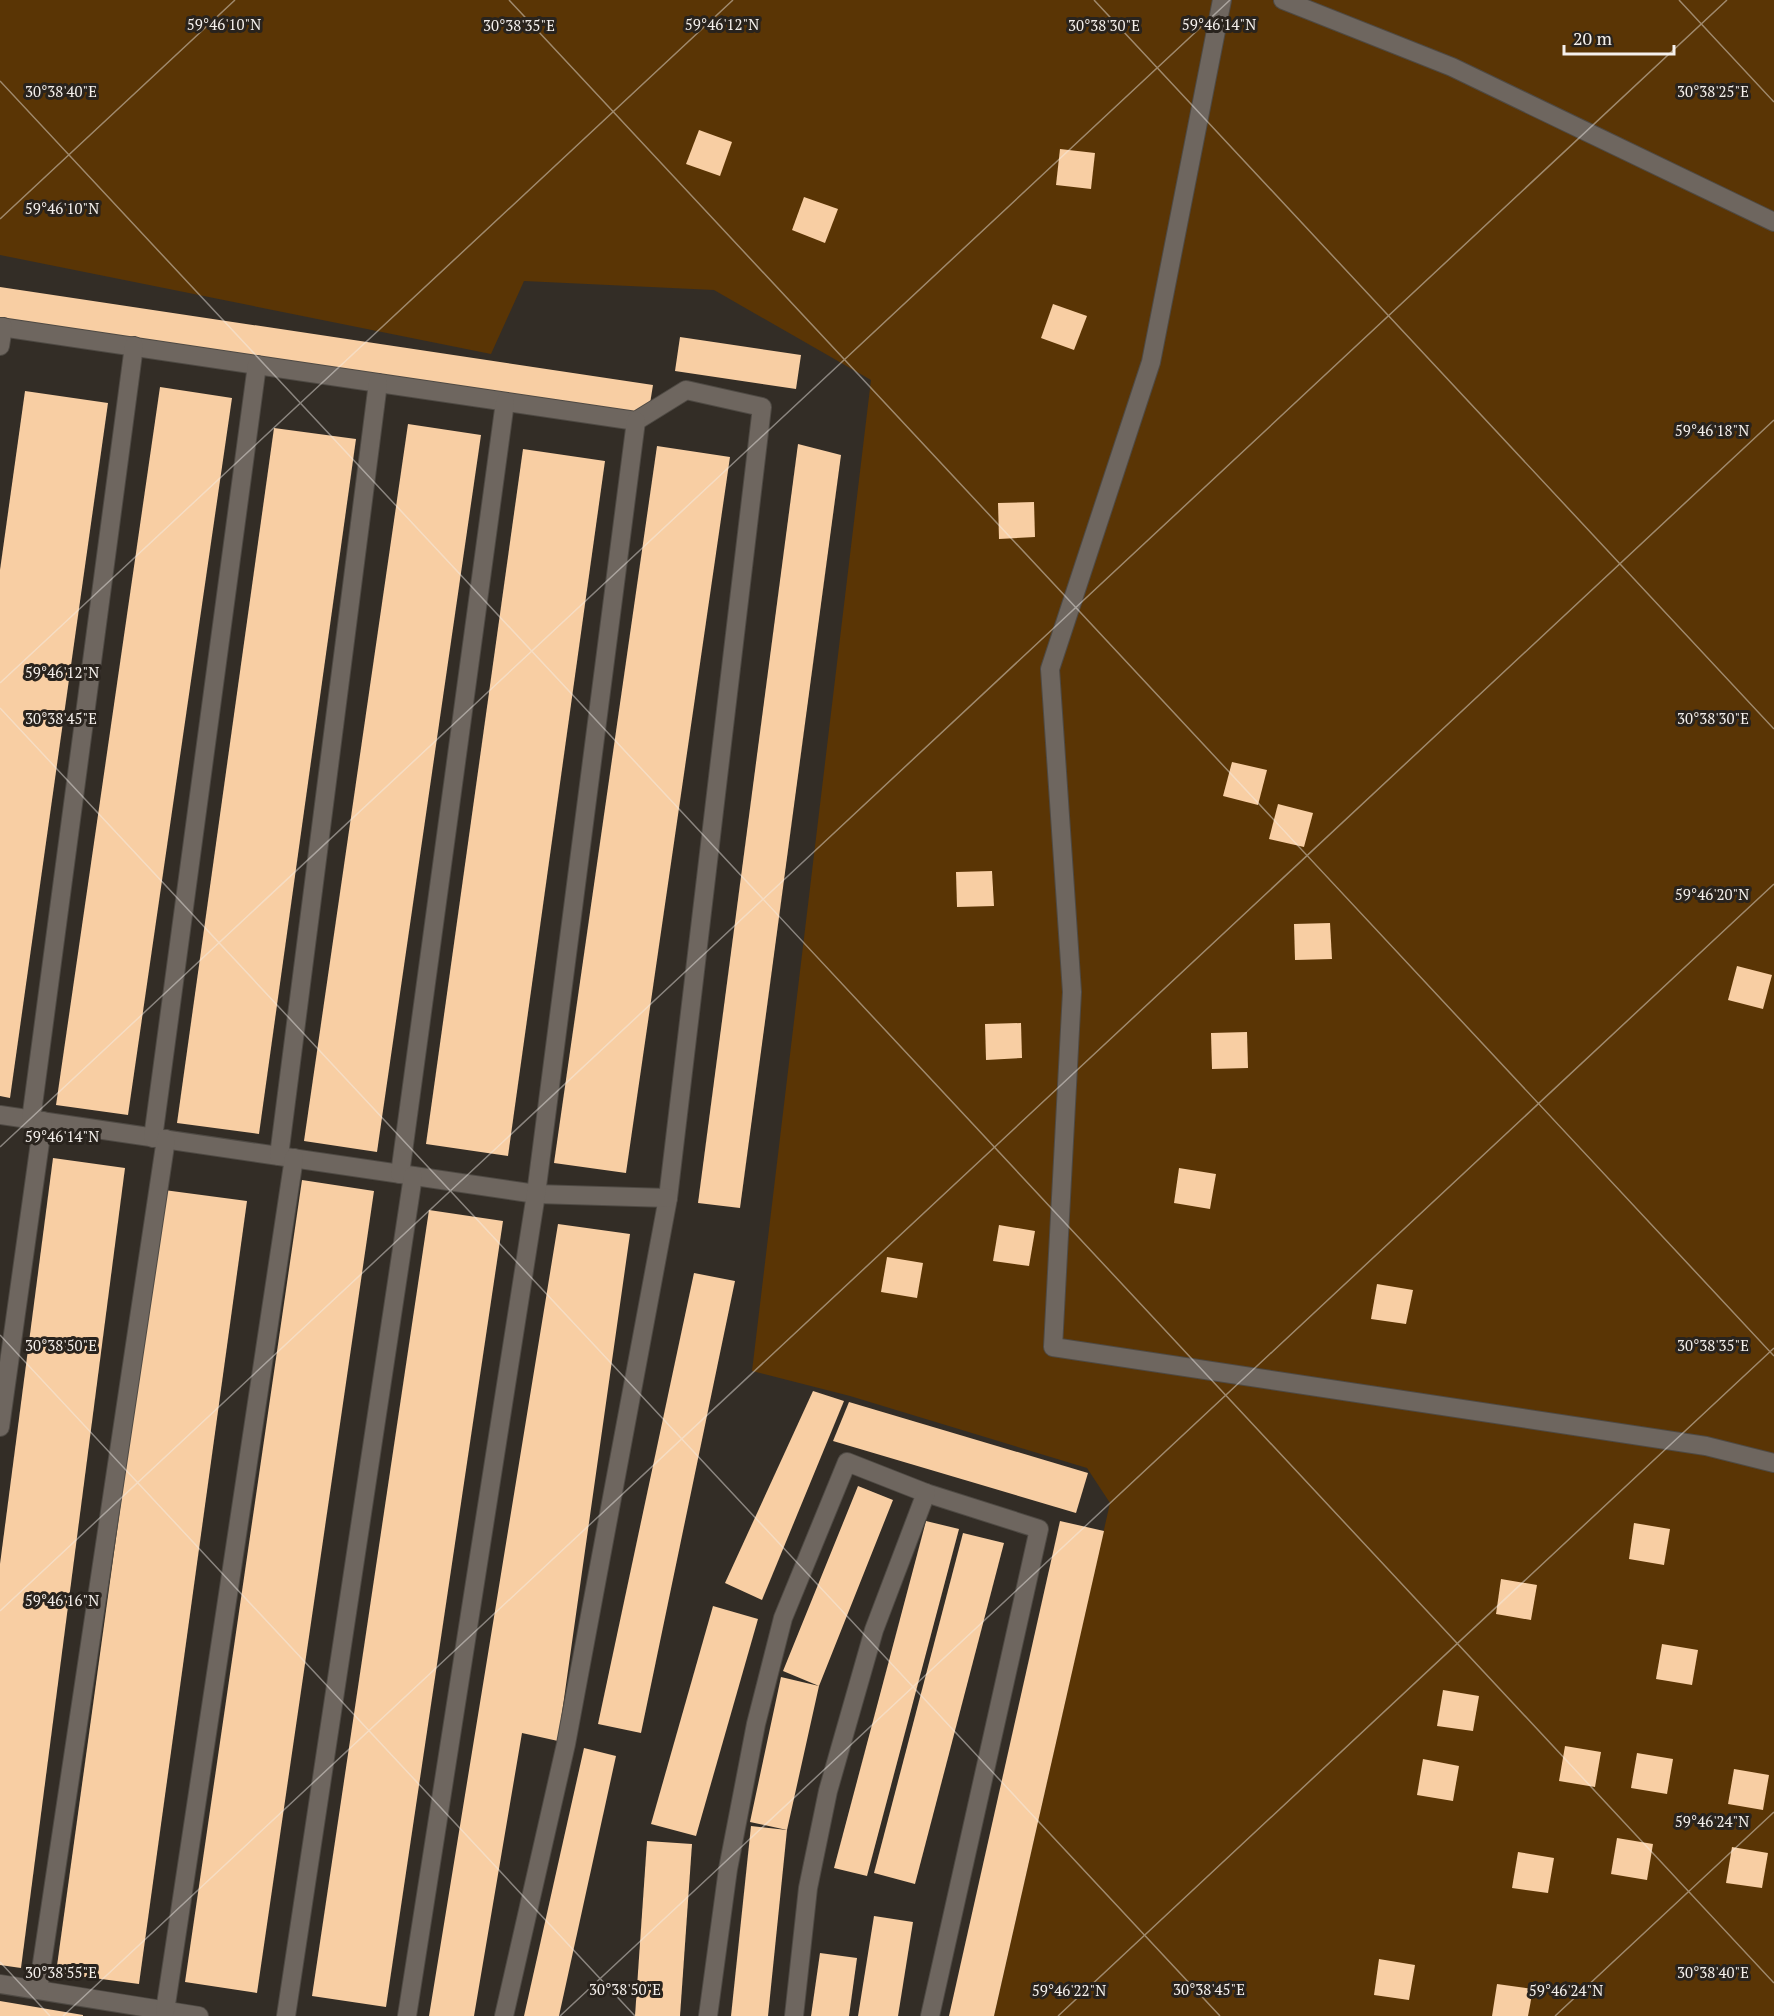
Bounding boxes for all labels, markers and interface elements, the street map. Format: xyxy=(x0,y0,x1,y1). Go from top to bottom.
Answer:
text: 59°46'10"N xyxy=(187,14,261,34)
text: 59°46'12"N xyxy=(685,14,759,34)
text: 59°46'14"N xyxy=(1182,14,1256,34)
text: 30°38'35"E xyxy=(483,15,555,35)
text: 30°38'30"E xyxy=(1068,15,1140,35)
scale bar xyxy=(1564,18,1674,56)
text: 20 m xyxy=(1573,26,1613,50)
text: 30°38'40"E xyxy=(25,81,97,101)
text: 30°38'25"E xyxy=(1677,81,1749,101)
text: 59°46'10"N xyxy=(25,198,99,218)
text: 59°46'18"N xyxy=(1675,420,1749,440)
text: 59°46'12"N xyxy=(25,662,99,682)
text: 30°38'45"E xyxy=(25,708,97,728)
text: 30°38'30"E xyxy=(1677,708,1749,728)
text: 59°46'20"N xyxy=(1675,884,1749,904)
text: 59°46'14"N xyxy=(25,1126,99,1146)
text: 30°38'50"E xyxy=(25,1335,97,1355)
text: 30°38'35"E xyxy=(1677,1335,1749,1355)
text: 59°46'16"N xyxy=(25,1590,99,1610)
text: 59°46'24"N xyxy=(1675,1811,1749,1831)
text: 30°38'55"E xyxy=(25,1962,97,1982)
text: 30°38'40"E xyxy=(1677,1962,1749,1982)
text: 30°38'50"E xyxy=(589,1979,661,1999)
text: 30°38'45"E xyxy=(1173,1979,1245,1999)
text: 59°46'22"N xyxy=(1032,1980,1106,2000)
text: 59°46'24"N xyxy=(1529,1980,1603,2000)

